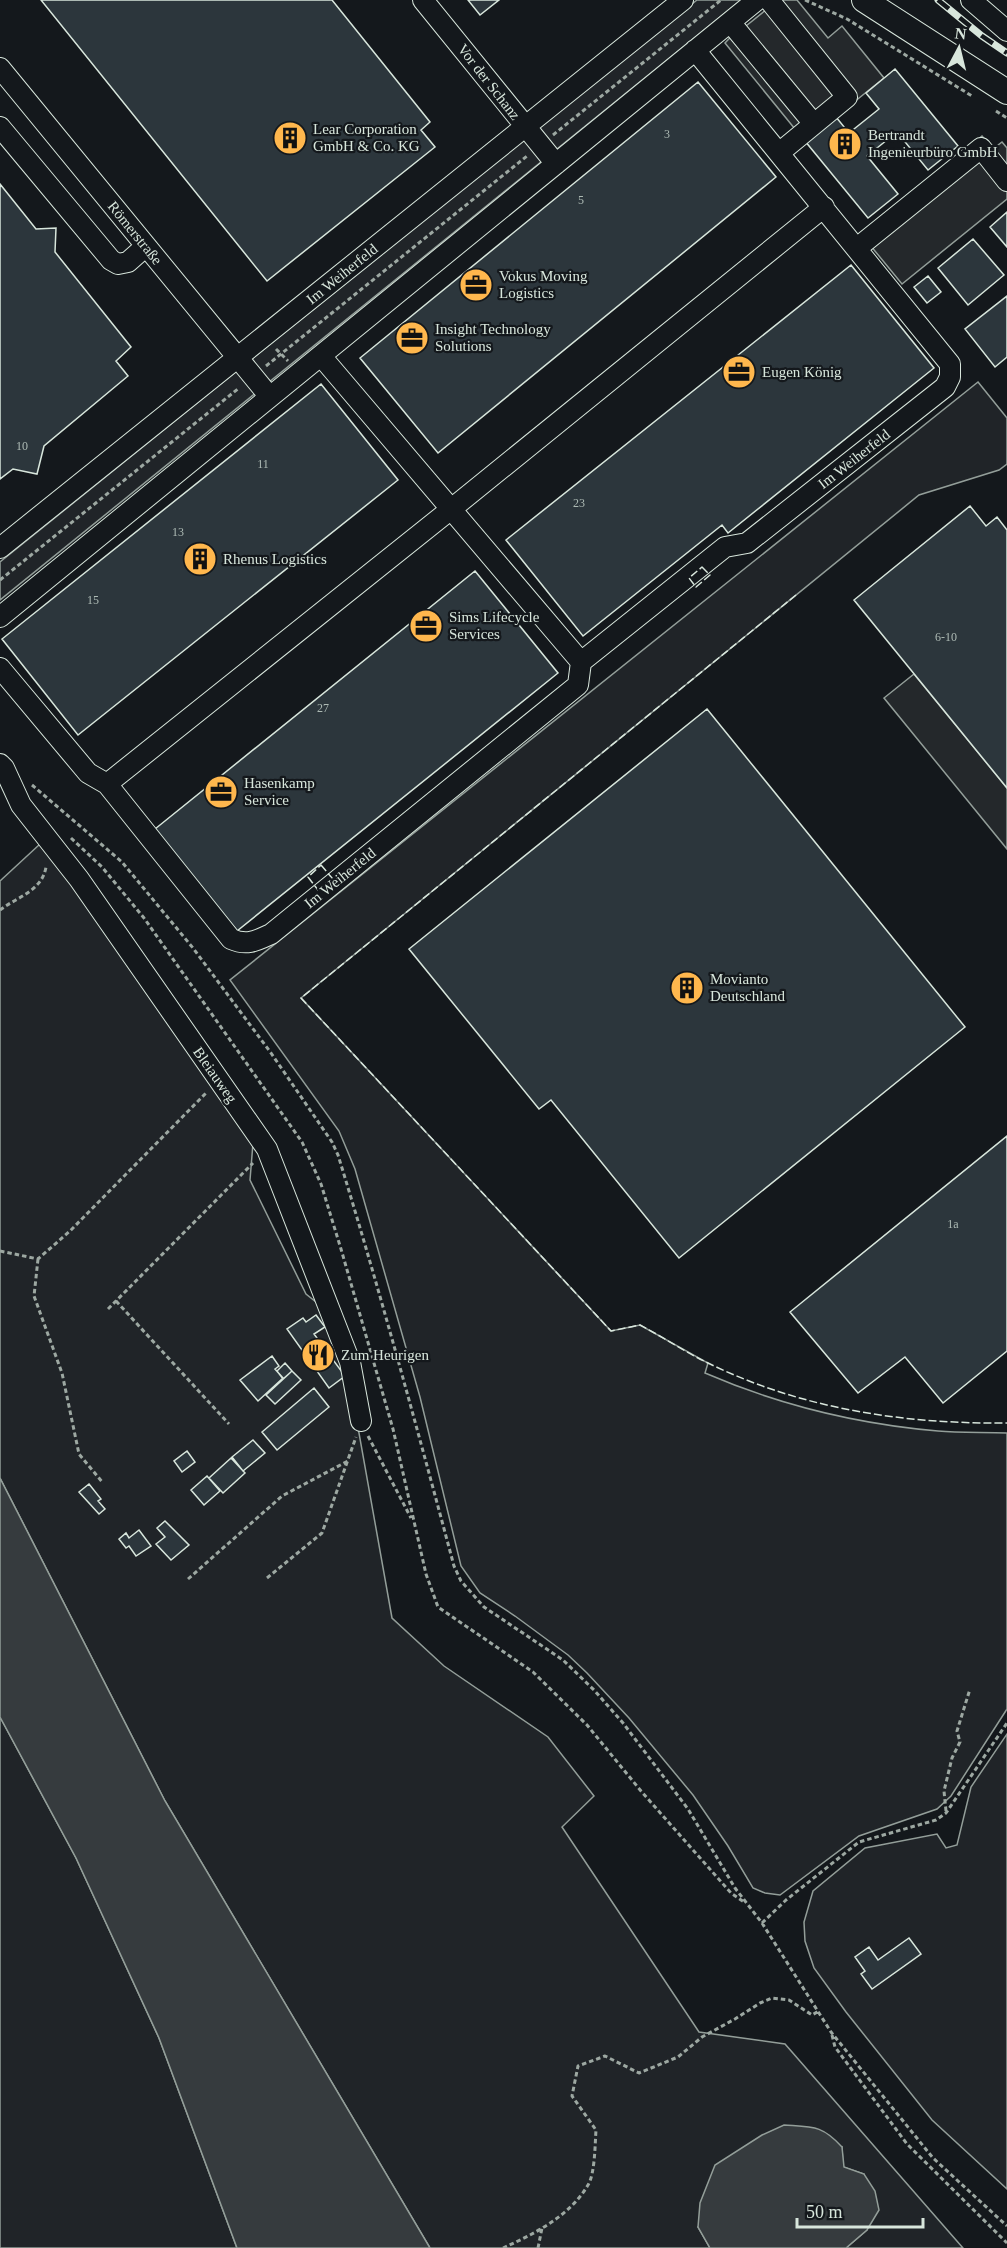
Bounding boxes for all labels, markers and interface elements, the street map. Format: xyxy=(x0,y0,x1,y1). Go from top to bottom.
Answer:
north arrow xyxy=(929,18,989,78)
text: N xyxy=(954,24,968,43)
street label: Vor der Schanz xyxy=(455,41,524,123)
building icon: Lear Corporation GmbH & Co. KG xyxy=(272,120,308,156)
place label: Lear Corporation GmbH & Co. KG xyxy=(313,121,420,154)
building icon: Bertrandt Ingenieurbüro GmbH xyxy=(827,126,863,162)
house number: 3 xyxy=(664,127,670,141)
place label: Bertrandt Ingenieurbüro GmbH xyxy=(868,127,998,160)
house number: 5 xyxy=(578,193,584,207)
street label: Römerstraße xyxy=(105,198,166,268)
street label: Im Weiherfeld xyxy=(303,240,381,307)
office icon: Vokus Moving Logistics xyxy=(458,267,494,303)
place label: Vokus Moving Logistics xyxy=(499,268,588,301)
office icon: Insight Technology Solutions xyxy=(394,320,430,356)
place label: Insight Technology Solutions xyxy=(435,321,551,354)
office icon: Eugen König xyxy=(721,354,757,390)
place label: Eugen König xyxy=(762,364,842,380)
street label: Im Weiherfeld xyxy=(815,426,893,492)
house number: 10 xyxy=(16,439,28,453)
house number: 11 xyxy=(257,457,269,471)
house number: 23 xyxy=(573,496,585,510)
house number: 13 xyxy=(172,525,184,539)
building icon: Rhenus Logistics xyxy=(182,541,218,577)
place label: Rhenus Logistics xyxy=(223,551,327,567)
house number: 15 xyxy=(87,593,99,607)
office icon: Sims Lifecycle Services xyxy=(408,608,444,644)
place label: Sims Lifecycle Services xyxy=(449,609,540,642)
house number: 6-10 xyxy=(935,630,957,644)
house number: 27 xyxy=(317,701,329,715)
office icon: Hasenkamp Service xyxy=(203,774,239,810)
place label: Hasenkamp Service xyxy=(244,775,315,808)
street label: Im Weiherfeld xyxy=(301,844,379,911)
building icon: Movianto Deutschland xyxy=(669,970,705,1006)
place label: Movianto Deutschland xyxy=(710,971,785,1004)
street label: Bleiauweg xyxy=(190,1044,240,1106)
house number: 1a xyxy=(947,1217,959,1231)
restaurant icon: Zum Heurigen xyxy=(300,1337,336,1373)
place label: Zum Heurigen xyxy=(341,1347,429,1363)
scale bar xyxy=(797,2191,923,2229)
text: 50 m xyxy=(806,2202,843,2222)

